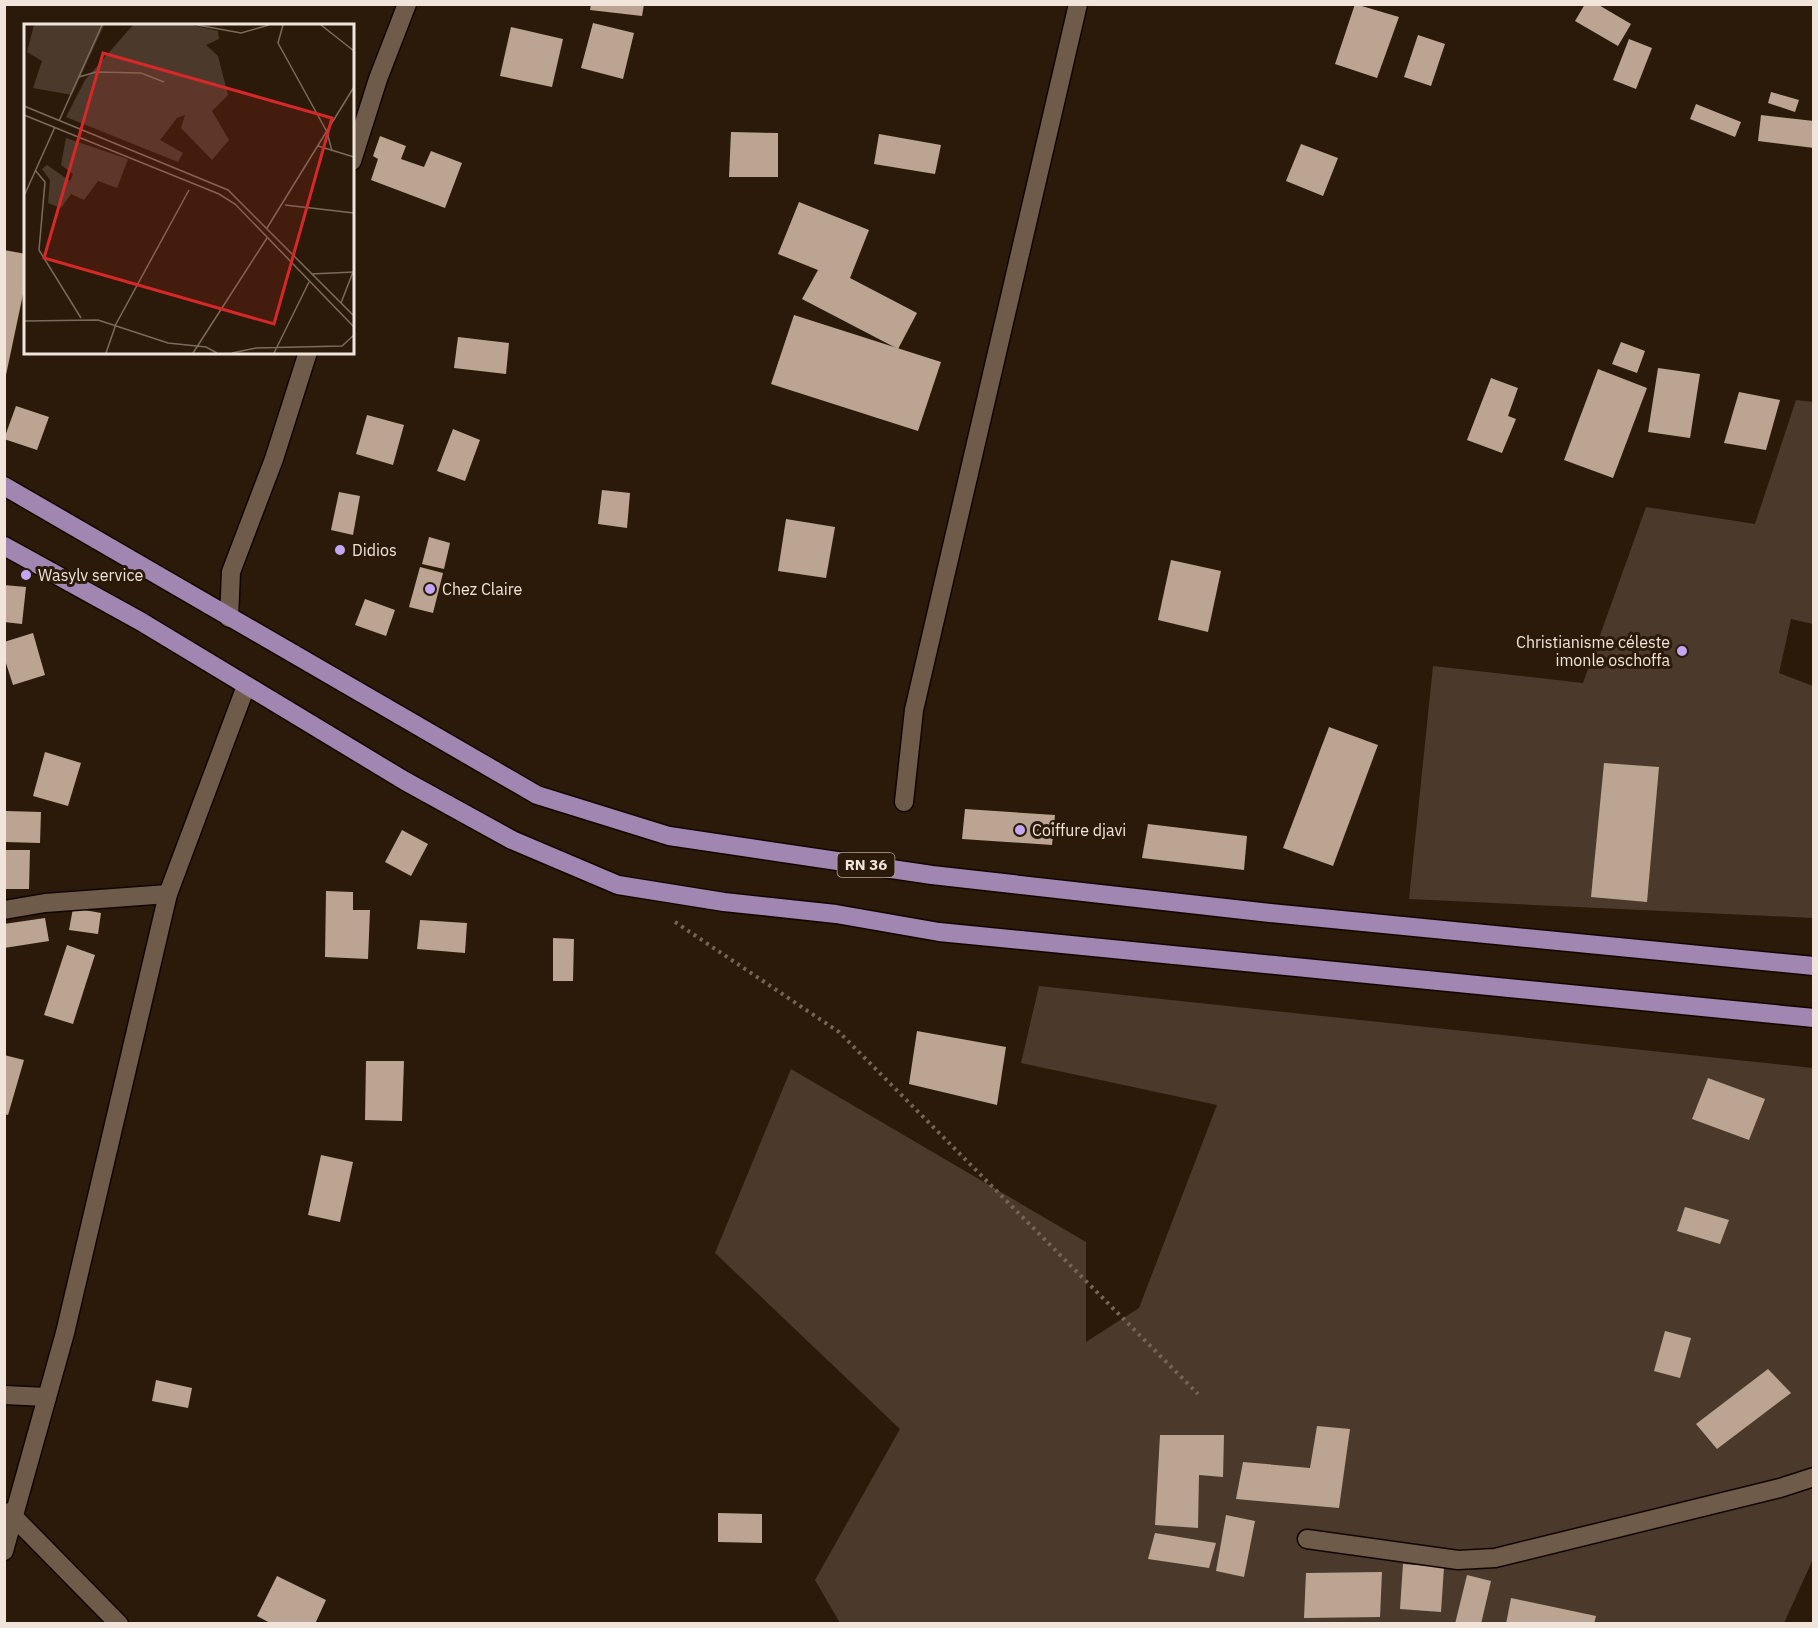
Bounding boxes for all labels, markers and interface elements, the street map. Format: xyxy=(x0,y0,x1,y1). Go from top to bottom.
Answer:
inset map xyxy=(24,24,354,354)
place label: Didios xyxy=(352,540,397,560)
marker: Didios xyxy=(333,543,347,557)
place label: Wasylv service xyxy=(38,565,143,585)
marker: Wasylv service xyxy=(19,568,33,582)
place label: Chez Claire xyxy=(442,579,523,599)
marker: Chez Claire xyxy=(423,582,437,596)
place label: Christianisme céleste imonle oschoffa xyxy=(1516,632,1670,670)
marker: Christianisme céleste imonle oschoffa xyxy=(1675,644,1689,658)
place label: Coiffure djavi xyxy=(1032,820,1126,840)
marker: Coiffure djavi xyxy=(1013,823,1027,837)
road number: RN 36 xyxy=(838,853,894,877)

